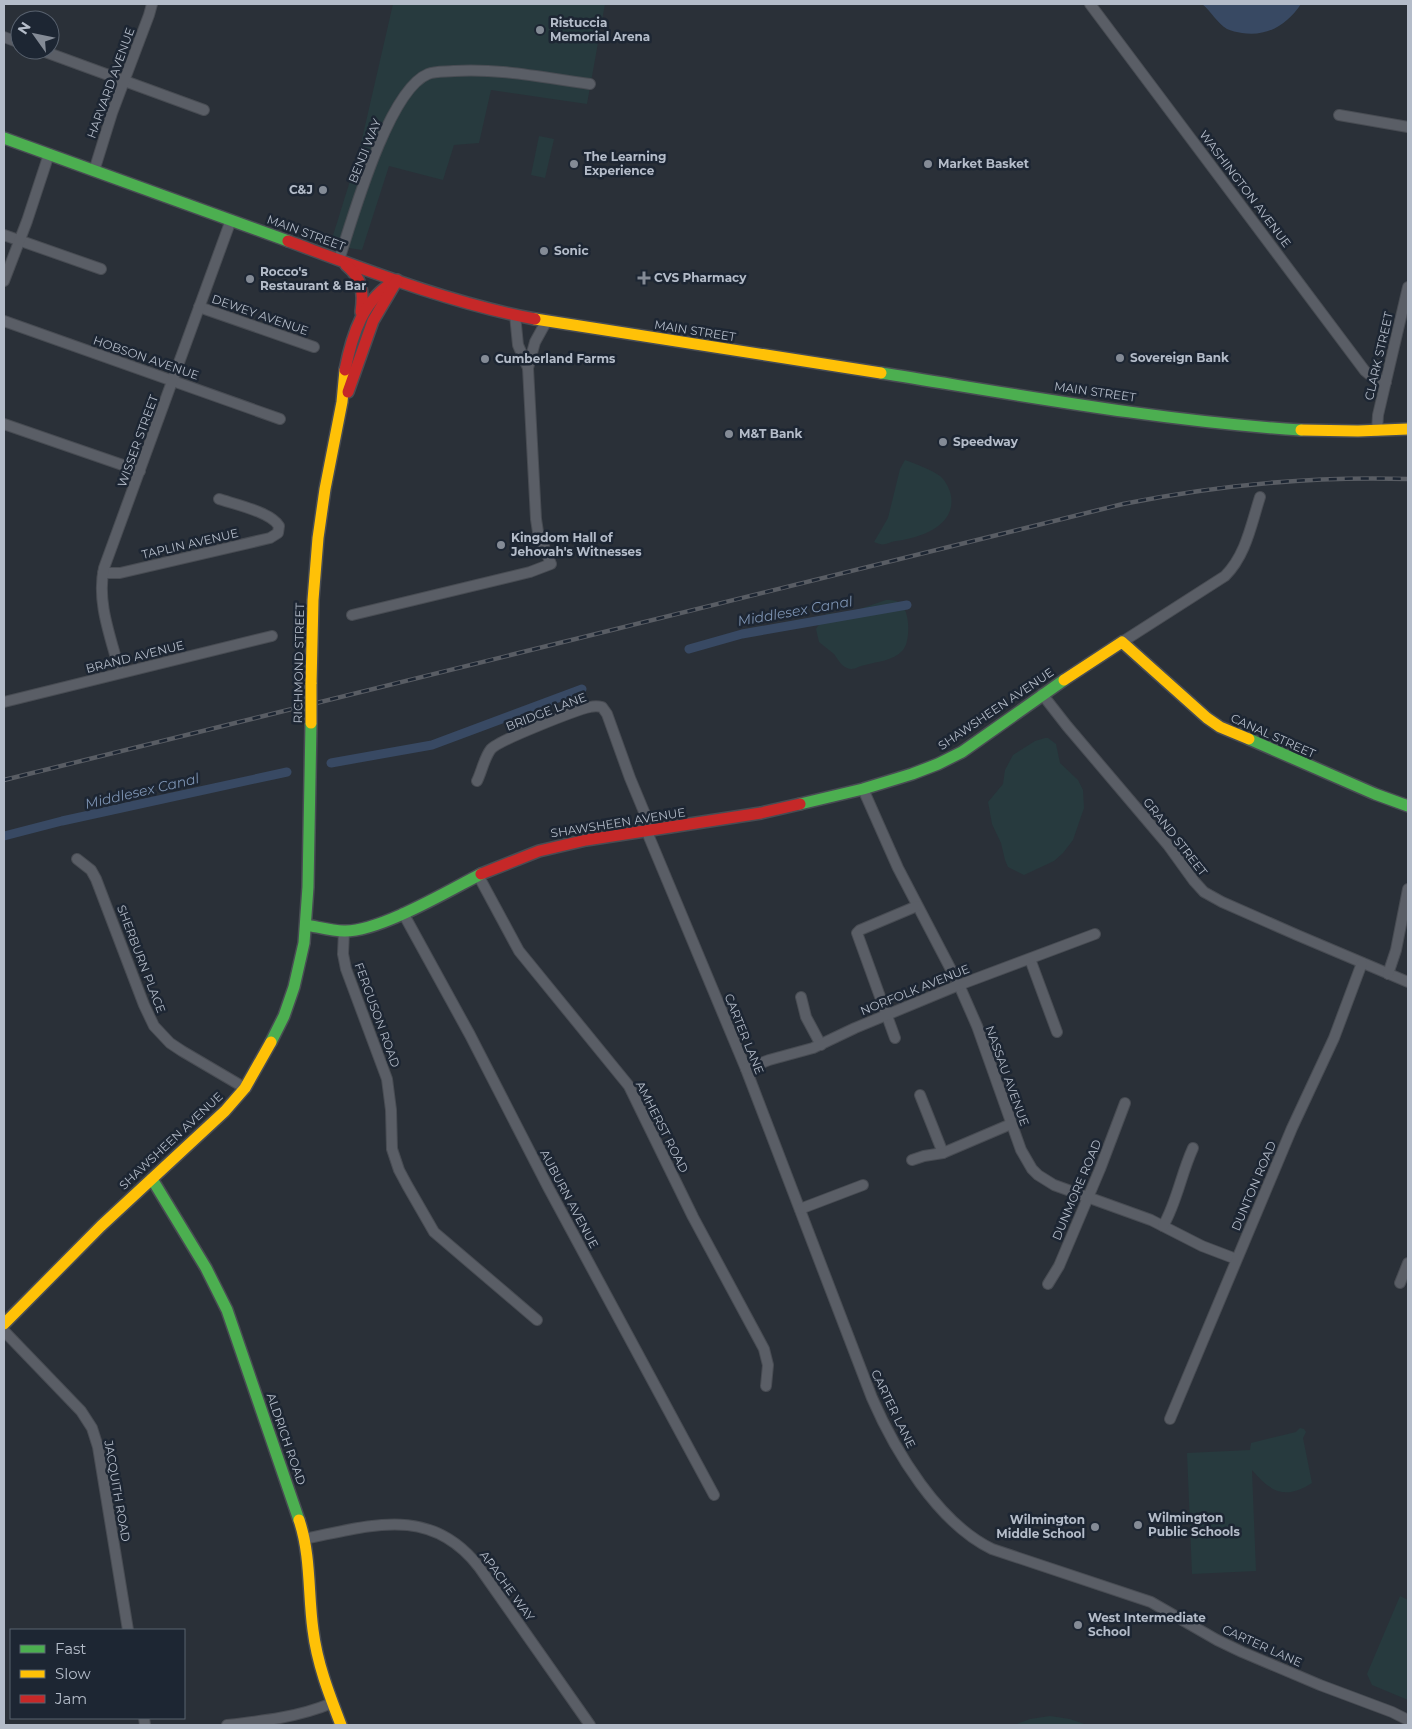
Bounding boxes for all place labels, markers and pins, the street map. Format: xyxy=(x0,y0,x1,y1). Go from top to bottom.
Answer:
place label: Ristuccia Memorial Arena xyxy=(550,15,650,44)
marker: Ristuccia Memorial Arena xyxy=(534,24,546,36)
place label: The Learning Experience xyxy=(584,149,667,178)
place label: Market Basket xyxy=(938,156,1030,171)
marker: The Learning Experience xyxy=(568,158,580,170)
marker: Market Basket xyxy=(922,158,934,170)
place label: C&J xyxy=(289,182,313,197)
marker: C&J xyxy=(317,184,329,196)
place label: Sonic xyxy=(554,243,589,258)
marker: Sonic xyxy=(538,245,550,257)
place label: Rocco's Restaurant & Bar xyxy=(260,264,366,293)
place label: CVS Pharmacy xyxy=(654,270,747,285)
marker: CVS Pharmacy xyxy=(638,272,650,284)
marker: Rocco's Restaurant & Bar xyxy=(244,273,256,285)
place label: Sovereign Bank xyxy=(1130,350,1229,365)
place label: Cumberland Farms xyxy=(495,351,616,366)
marker: Sovereign Bank xyxy=(1114,352,1126,364)
marker: Cumberland Farms xyxy=(479,353,491,365)
place label: M&T Bank xyxy=(739,426,803,441)
marker: M&T Bank xyxy=(723,428,735,440)
place label: Speedway xyxy=(953,434,1019,449)
marker: Speedway xyxy=(937,436,949,448)
place label: Kingdom Hall of Jehovah's Witnesses xyxy=(510,530,642,559)
marker: Kingdom Hall of Jehovah's Witnesses xyxy=(495,539,507,551)
place label: Wilmington Public Schools xyxy=(1148,1510,1240,1539)
place label: Wilmington Middle School xyxy=(996,1512,1085,1541)
marker: Wilmington Public Schools xyxy=(1132,1519,1144,1531)
marker: Wilmington Middle School xyxy=(1089,1521,1101,1533)
place label: West Intermediate School xyxy=(1088,1610,1206,1639)
marker: West Intermediate School xyxy=(1072,1619,1084,1631)

